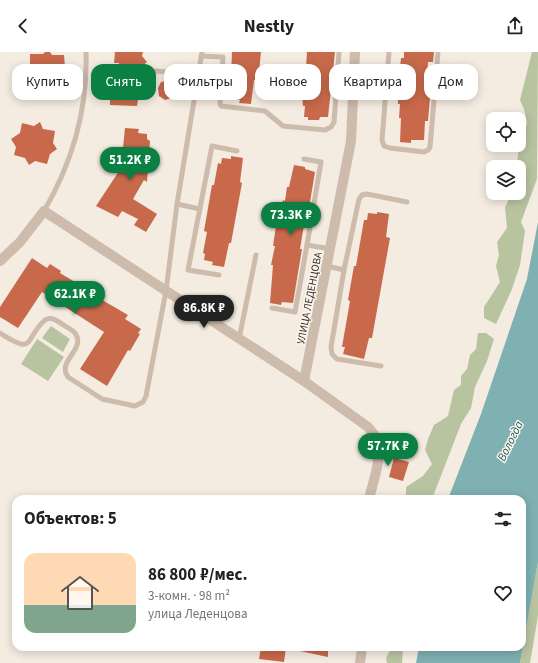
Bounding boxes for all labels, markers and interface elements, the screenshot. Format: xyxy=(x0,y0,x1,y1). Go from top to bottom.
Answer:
text: Nestly xyxy=(244,14,294,39)
icon: back xyxy=(12,15,34,37)
icon: share xyxy=(504,15,526,37)
chip: Купить xyxy=(12,64,83,100)
chip: Снять xyxy=(91,64,156,100)
chip: Фильтры xyxy=(164,64,247,100)
chip: Новое xyxy=(255,64,321,100)
chip: Квартира xyxy=(329,64,416,100)
chip: Дом xyxy=(424,64,478,100)
map controls xyxy=(486,112,526,200)
button: locate xyxy=(486,112,526,152)
pin: 51.2K ₽ xyxy=(93,147,167,181)
text: 51.2K ₽ xyxy=(109,151,151,169)
button: layers xyxy=(486,160,526,200)
pin: 73.3K ₽ xyxy=(254,202,328,236)
text: 73.3K ₽ xyxy=(270,206,312,224)
street label: УЛИЦА ЛЕДЕНЦОВА xyxy=(293,251,326,346)
pin: 62.1K ₽ xyxy=(38,281,112,315)
text: 62.1K ₽ xyxy=(54,285,96,303)
pin: 86.8K ₽ xyxy=(167,295,241,329)
text: 86.8K ₽ xyxy=(183,299,225,317)
water label: Вологда xyxy=(493,418,528,464)
pin: 57.7K ₽ xyxy=(351,433,425,467)
text: 57.7K ₽ xyxy=(367,437,409,455)
text: Объектов: 5 xyxy=(24,507,117,531)
icon: filters xyxy=(492,508,514,530)
text: 86 800 ₽/мес. xyxy=(148,563,247,587)
icon: home xyxy=(56,569,104,617)
icon: heart xyxy=(492,582,514,604)
text: 3-комн. · 98 m² xyxy=(148,587,230,605)
text: улица Леденцова xyxy=(148,605,247,623)

